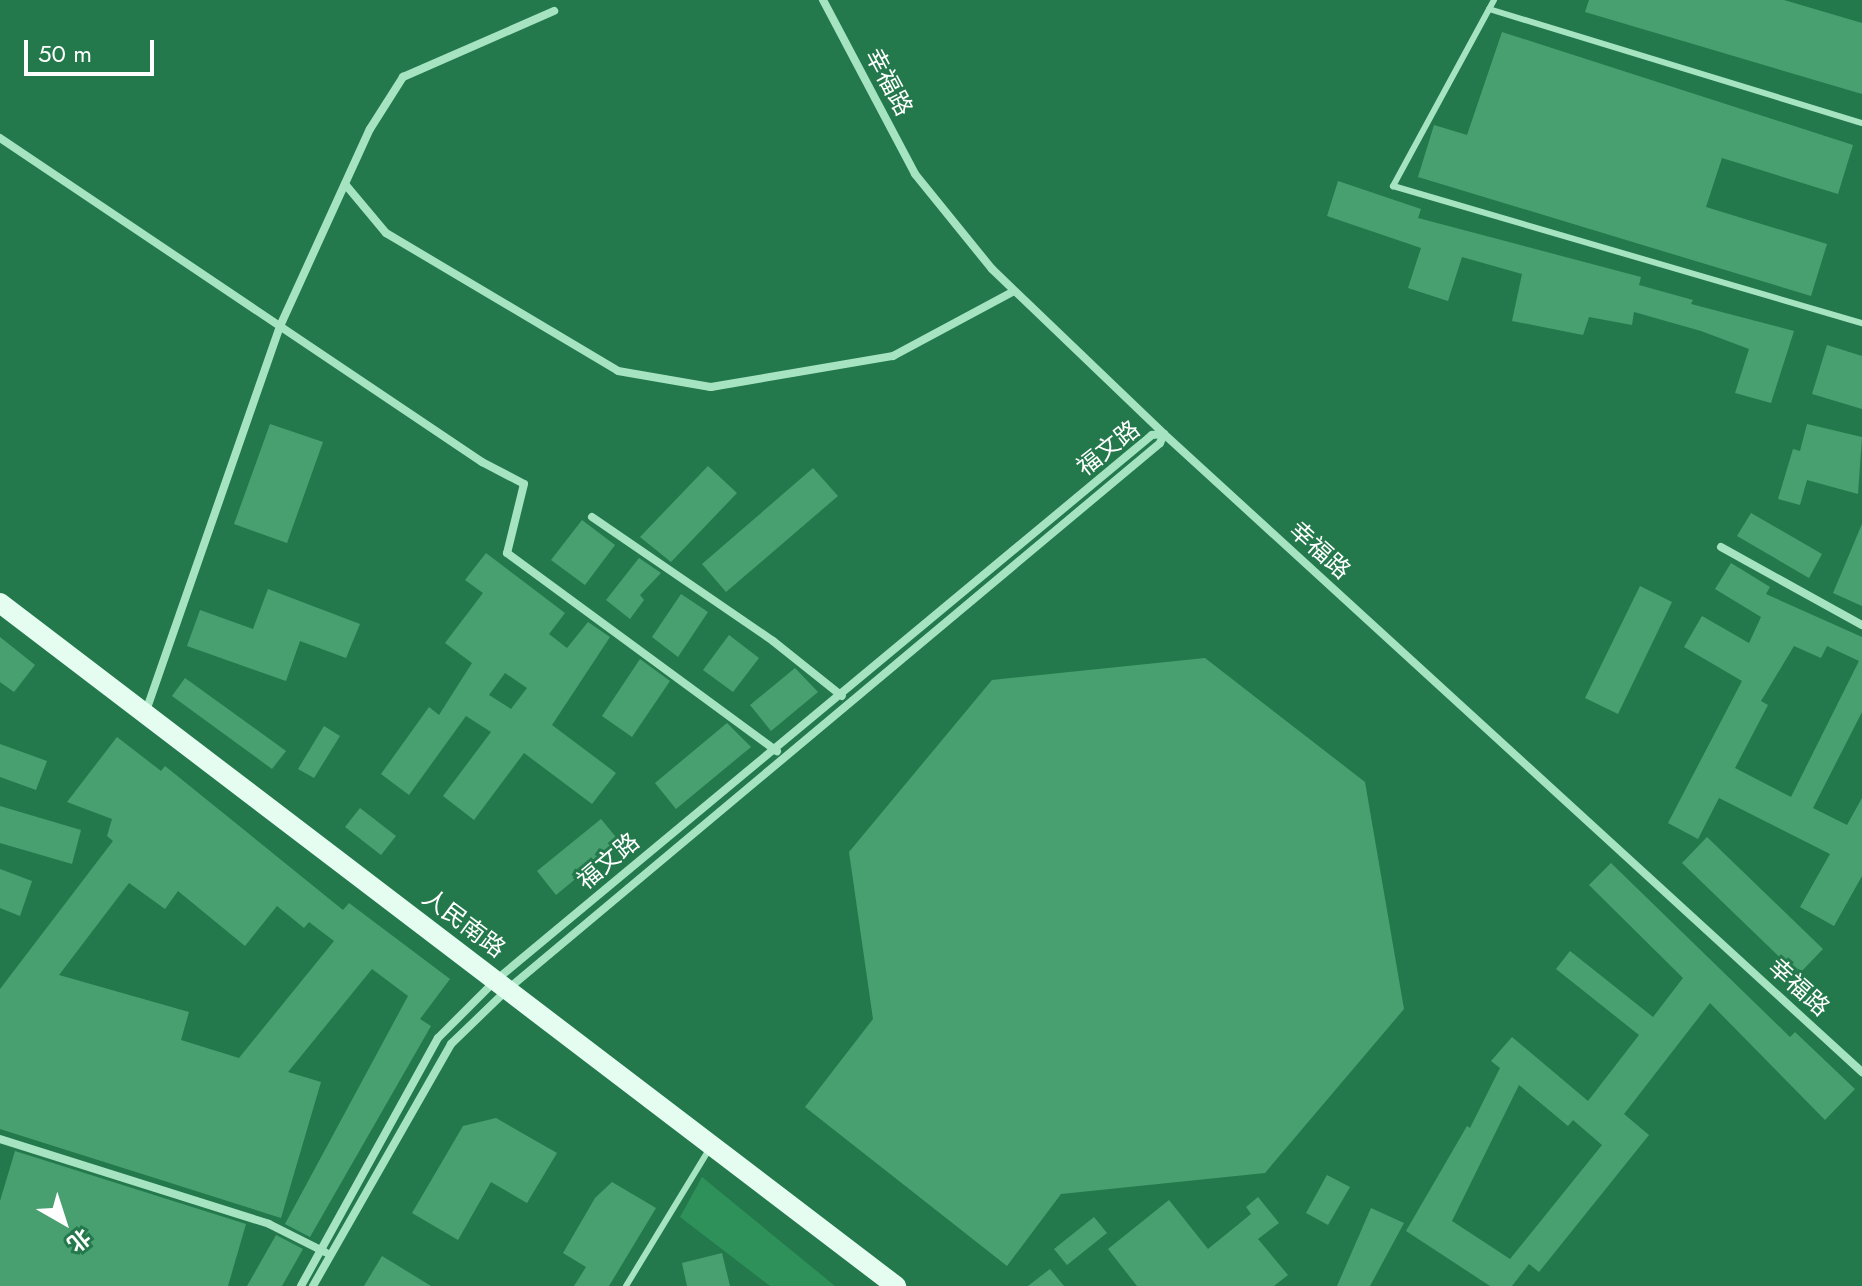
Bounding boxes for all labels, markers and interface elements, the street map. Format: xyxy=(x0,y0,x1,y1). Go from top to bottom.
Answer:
scale bar xyxy=(28,24,158,74)
text: 50 m xyxy=(38,36,92,71)
street label: 幸福路 xyxy=(859,43,919,121)
street label: 福文路 xyxy=(1071,414,1145,482)
street label: 幸福路 xyxy=(1284,515,1356,585)
street label: 福文路 xyxy=(571,827,645,895)
street label: 人民南路 xyxy=(417,883,511,963)
street label: 幸福路 xyxy=(1763,952,1835,1022)
north arrow xyxy=(24,1182,104,1262)
text: 北 xyxy=(60,1221,98,1260)

